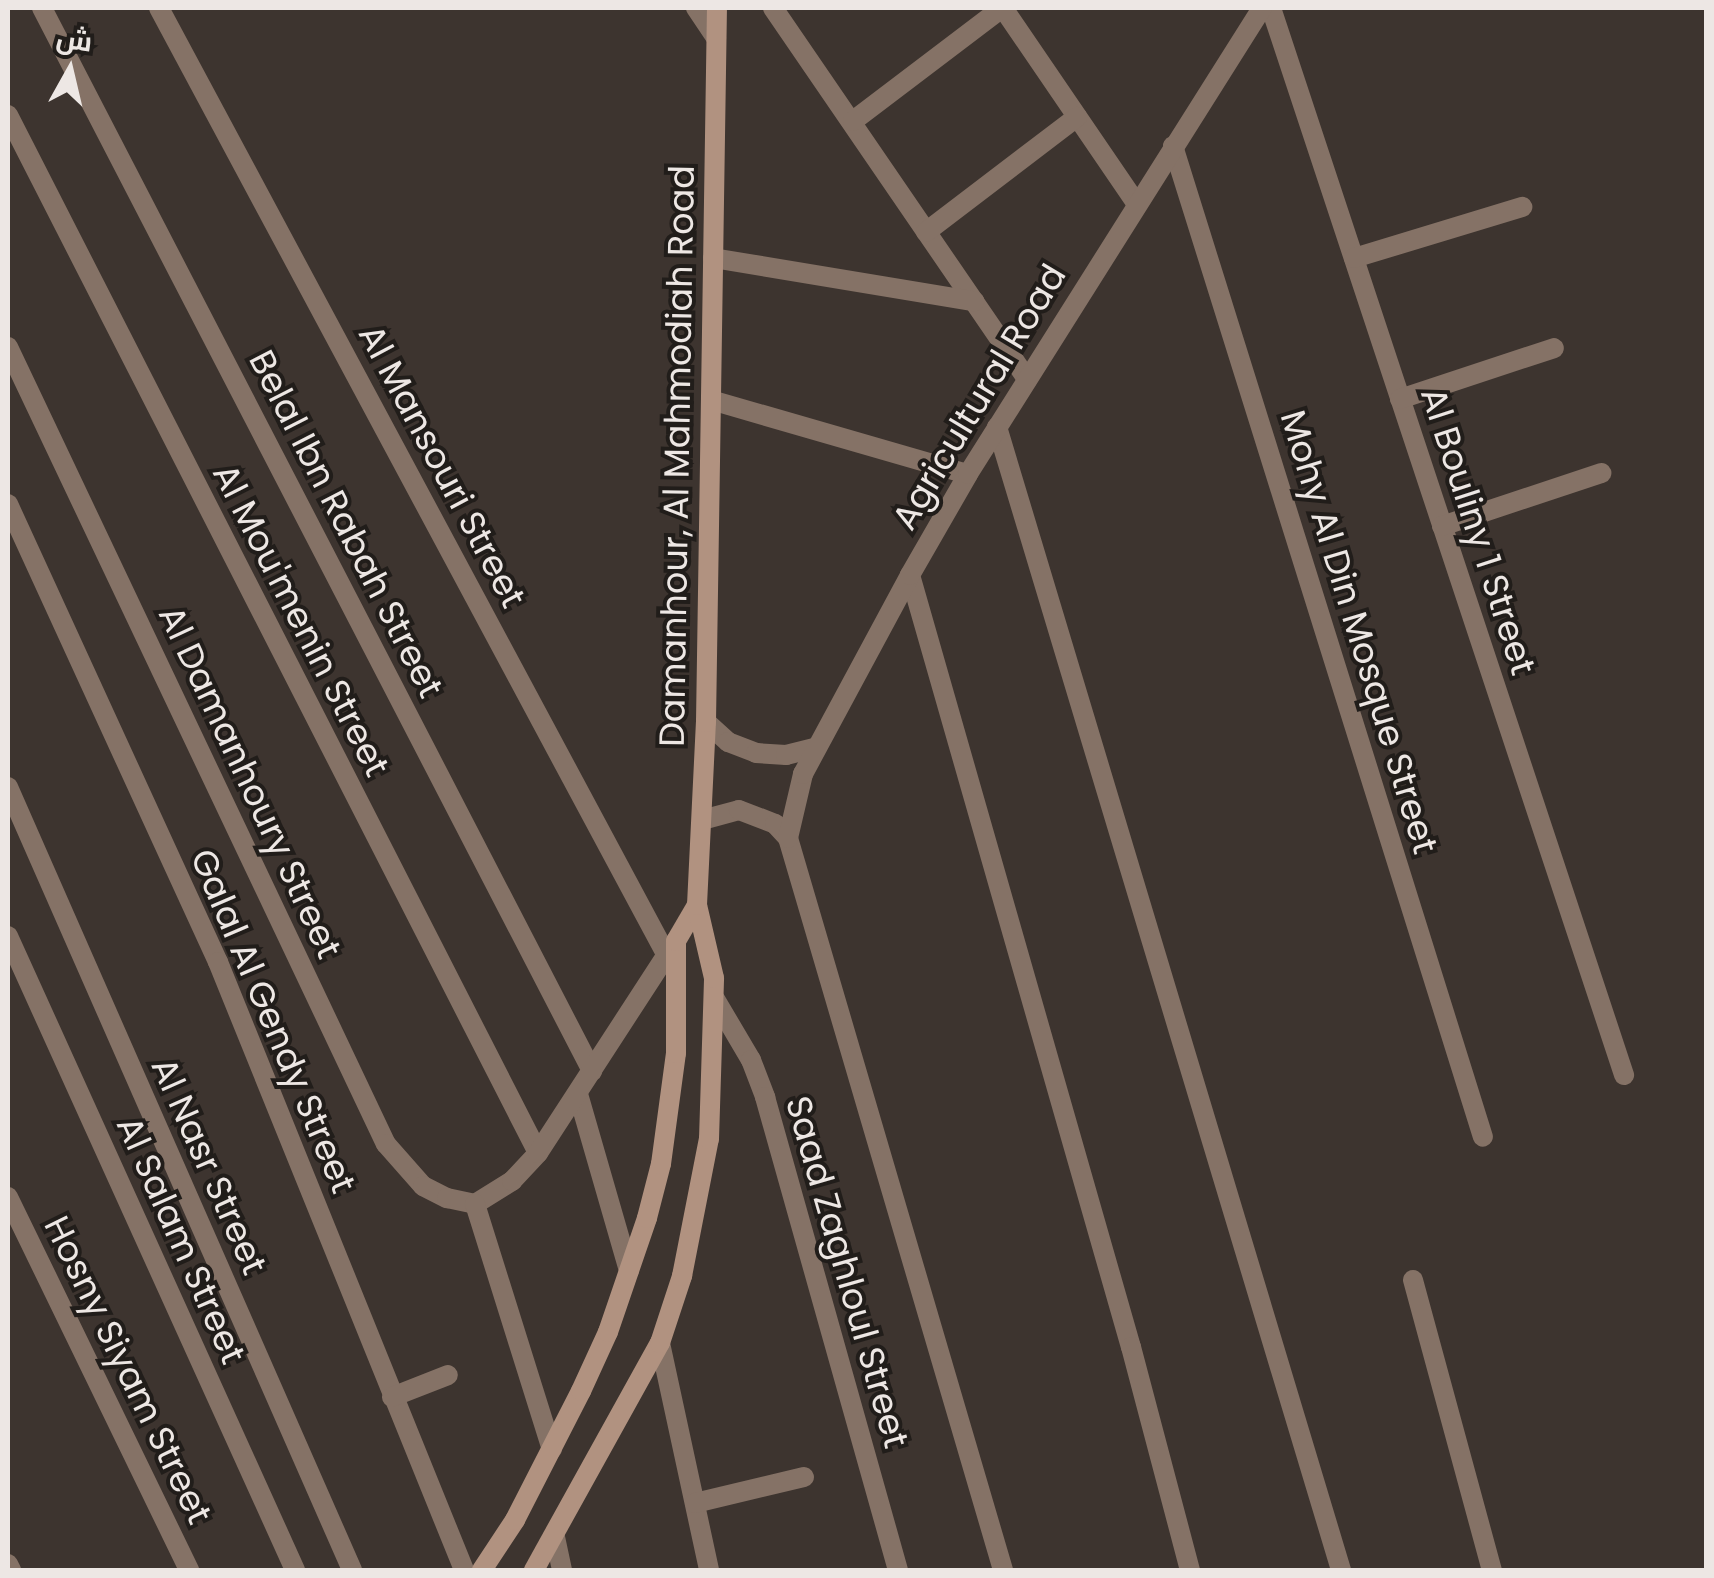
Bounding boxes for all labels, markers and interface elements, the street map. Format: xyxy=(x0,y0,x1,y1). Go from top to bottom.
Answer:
text: ش xyxy=(54,18,95,62)
north arrow xyxy=(20,20,120,120)
street label: Damanhour, Al Mahmodiah Road xyxy=(651,165,703,747)
street label: Agricultural Road xyxy=(883,257,1075,537)
street label: Al Mansouri Street xyxy=(350,317,534,615)
street label: Belal Ibn Rabah Street xyxy=(240,343,452,705)
street label: Al Bouliny 1 Street xyxy=(1412,382,1544,680)
street label: Mohy Al Din Mosque Street xyxy=(1272,405,1446,859)
street label: Al Mou'menin Street xyxy=(204,457,398,783)
street label: Al Damanhoury Street xyxy=(150,599,350,965)
street label: Galal Al Gendy Street xyxy=(182,843,364,1199)
street label: Al Nasr Street xyxy=(142,1051,276,1281)
street label: Saad Zaghloul Street xyxy=(777,1092,917,1452)
street label: Al Salam Street xyxy=(108,1110,254,1370)
street label: Hosny Siyam Street xyxy=(35,1209,221,1531)

